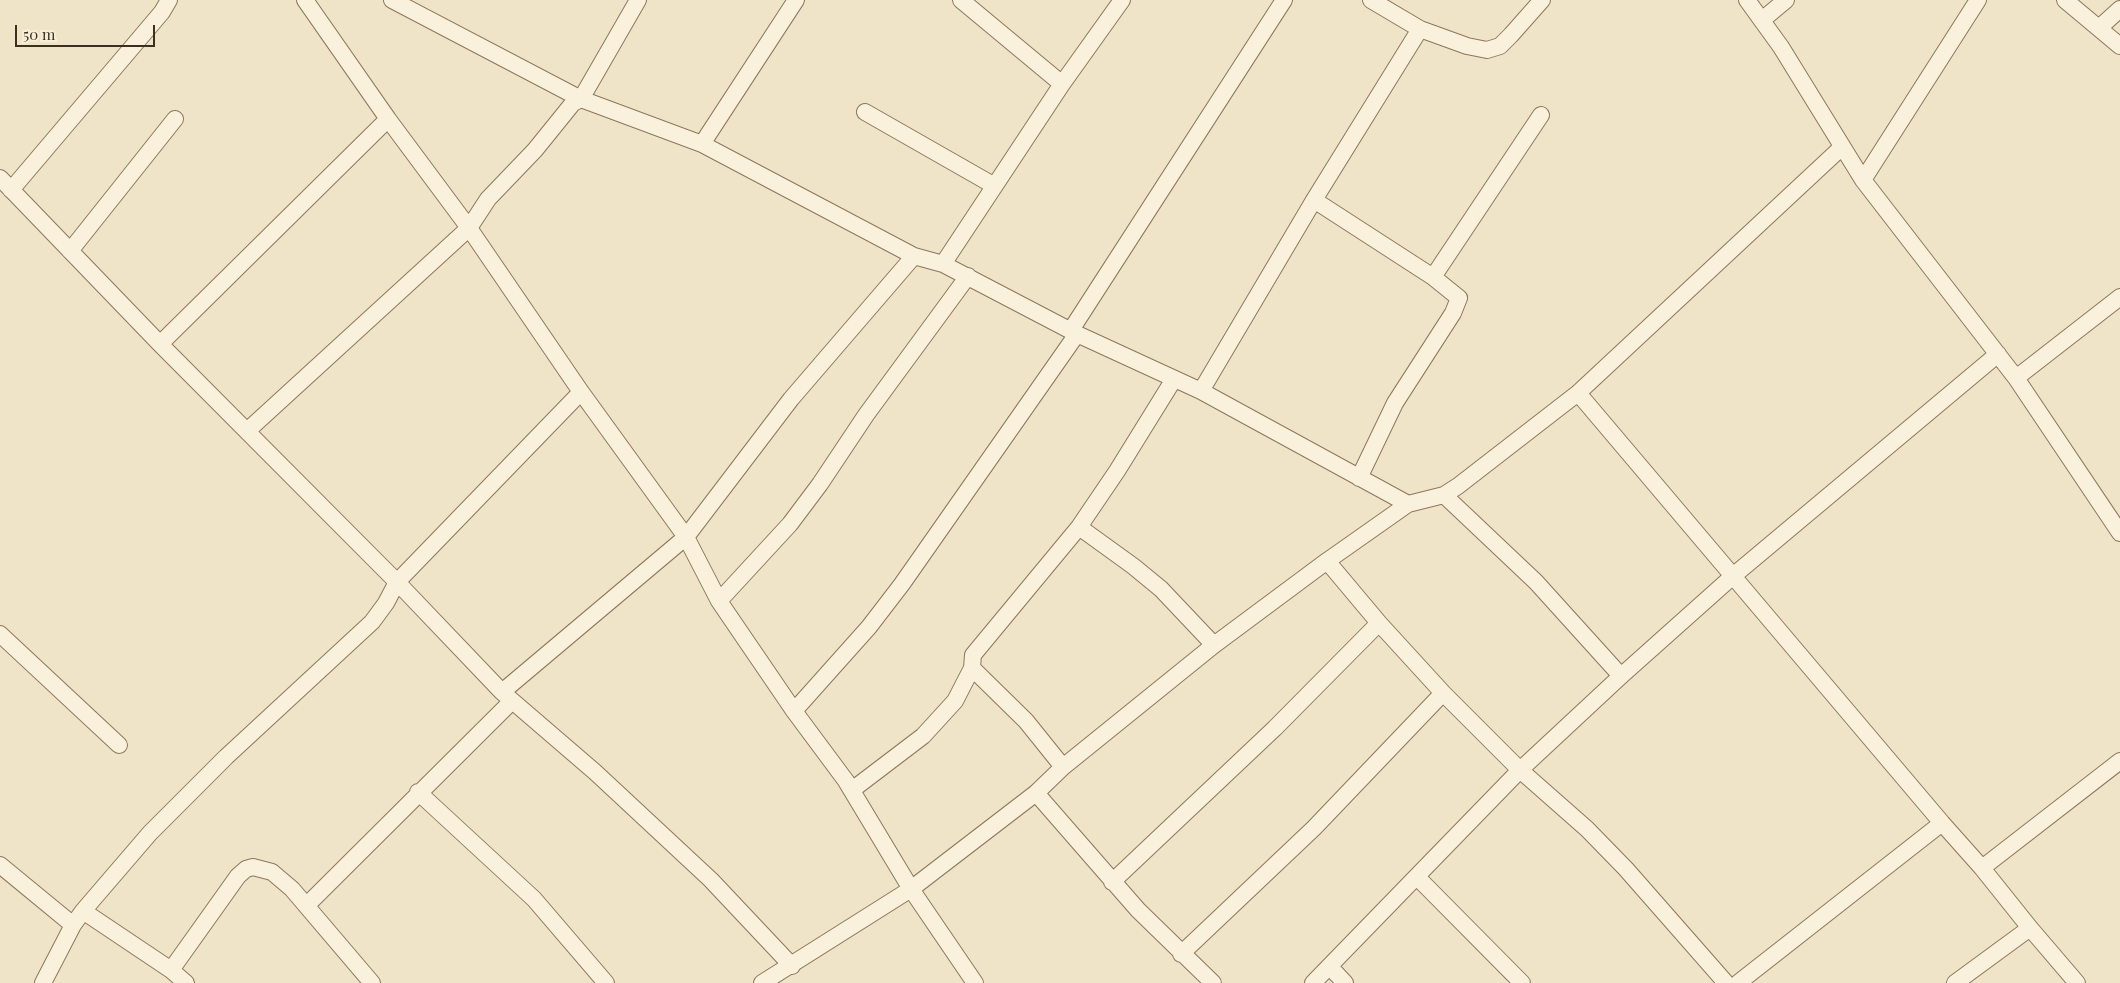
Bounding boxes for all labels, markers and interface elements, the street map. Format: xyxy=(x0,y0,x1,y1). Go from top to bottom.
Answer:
scale bar xyxy=(18,15,158,47)
text: 50 m xyxy=(23,24,55,44)

